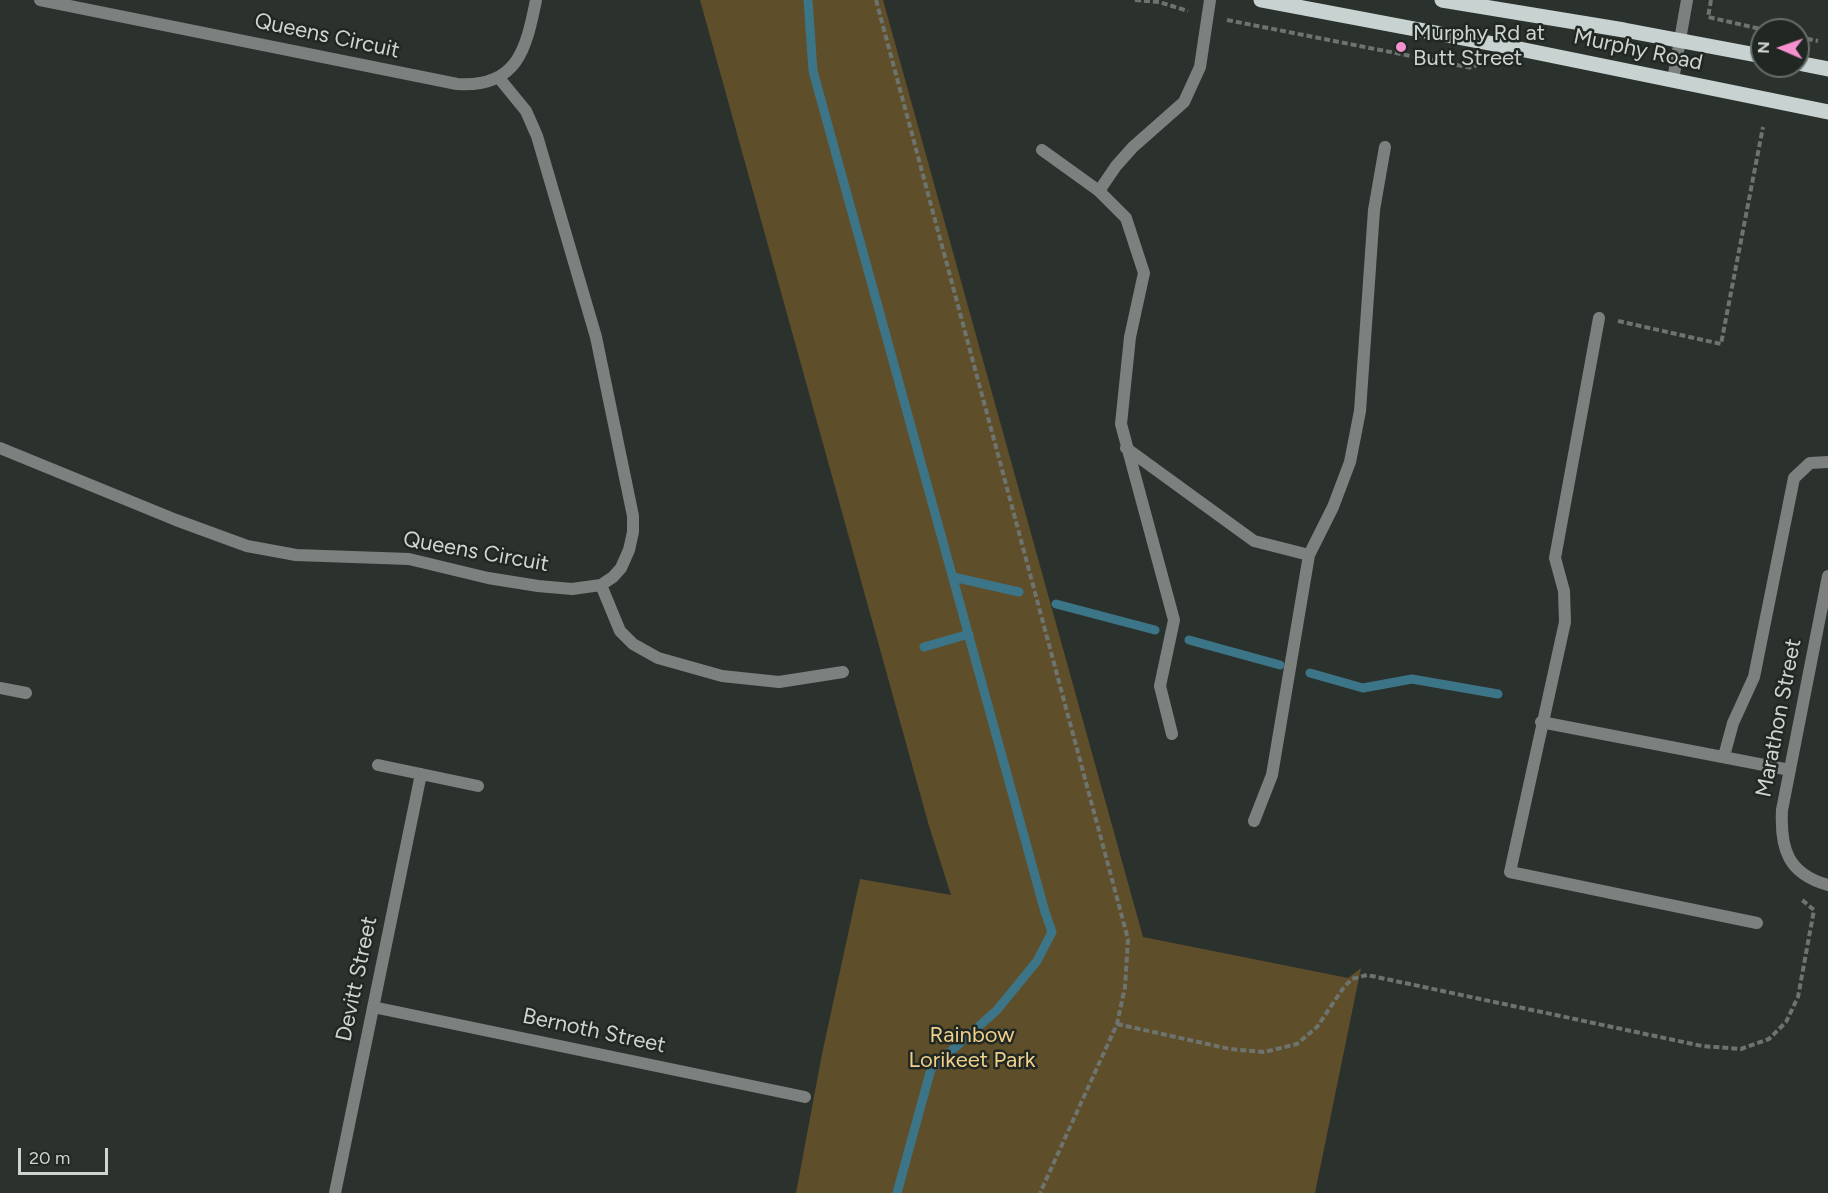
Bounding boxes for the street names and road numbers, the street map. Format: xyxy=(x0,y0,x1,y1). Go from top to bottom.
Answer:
street label: Queens Circuit xyxy=(252,8,402,64)
street label: Murphy Road xyxy=(1571,23,1705,77)
street label: Queens Circuit xyxy=(401,526,551,578)
street label: Marathon Street xyxy=(1751,636,1807,800)
street label: Devitt Street xyxy=(331,914,383,1044)
street label: Bernoth Street xyxy=(520,1003,668,1059)

